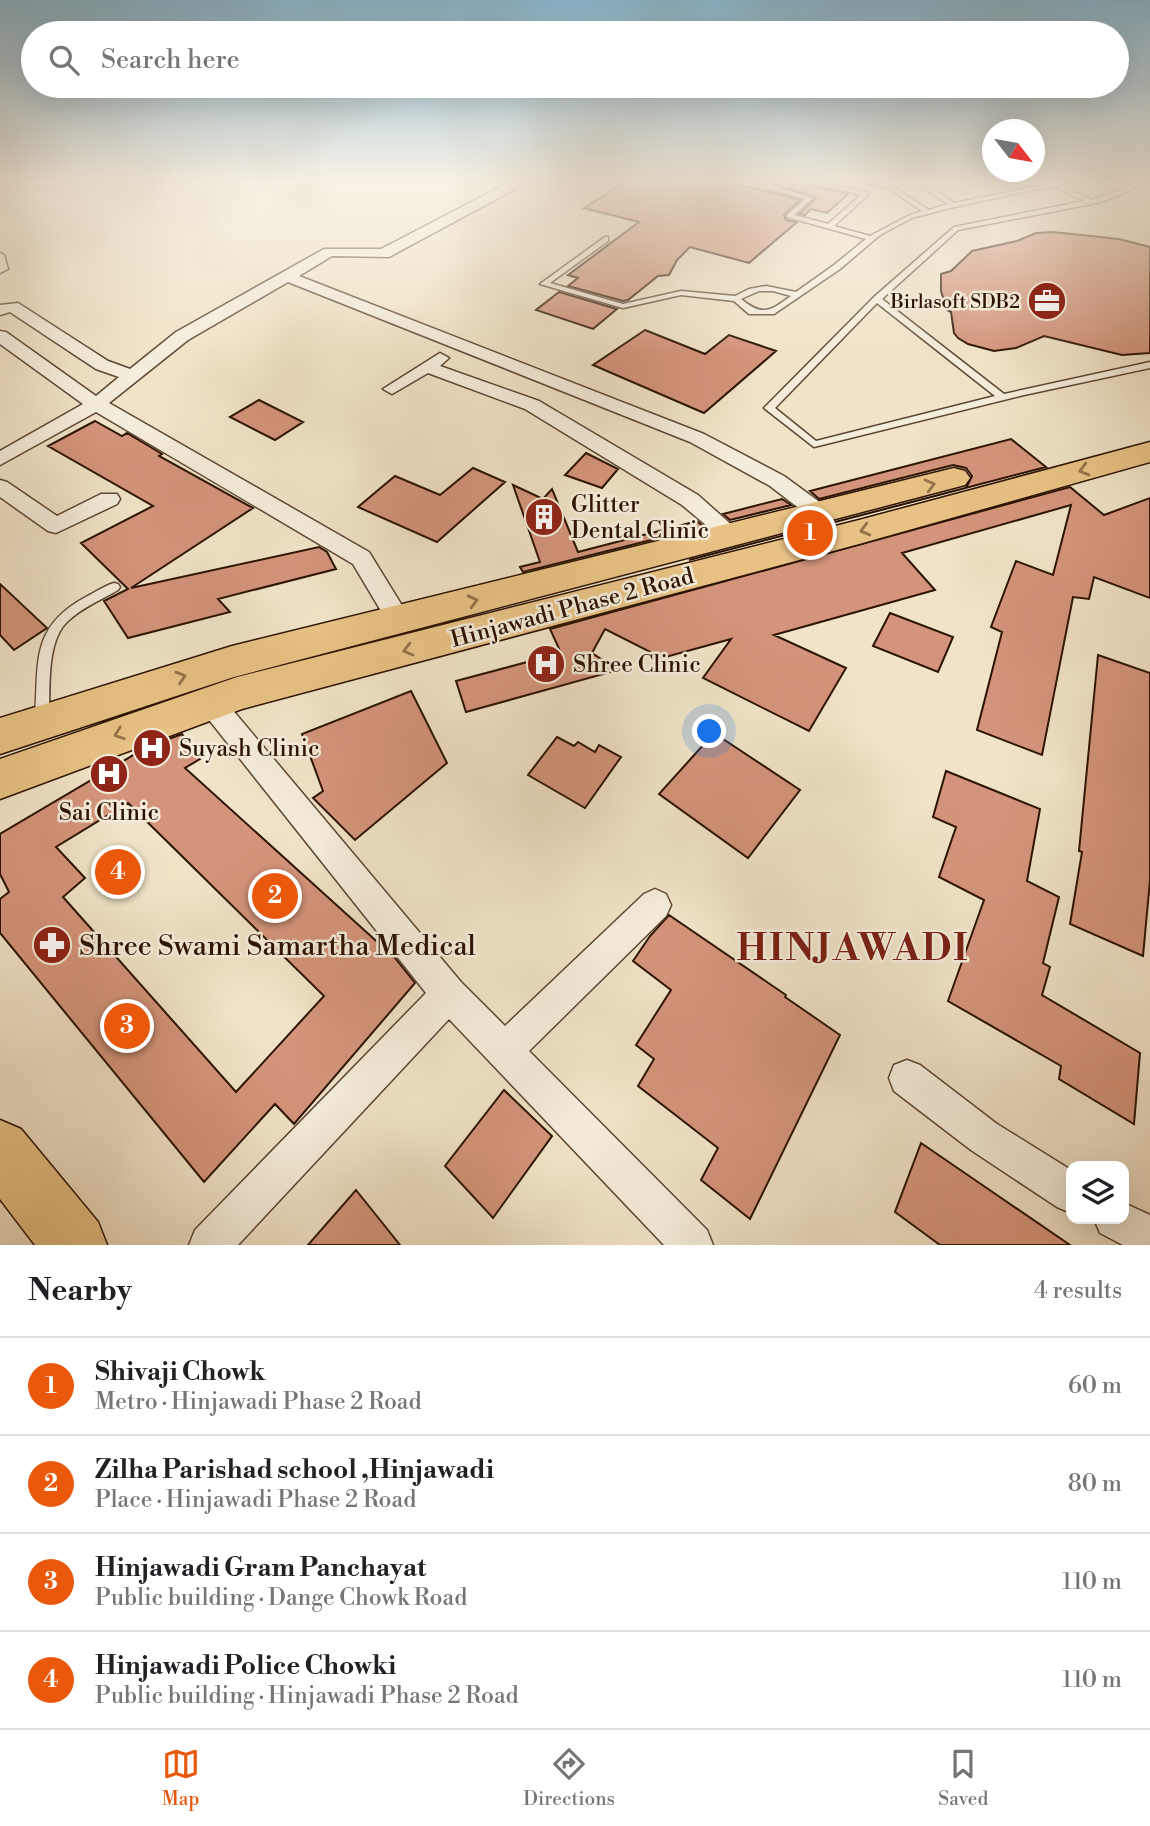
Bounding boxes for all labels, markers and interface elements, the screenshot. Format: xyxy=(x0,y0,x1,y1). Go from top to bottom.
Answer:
search box xyxy=(21,21,1129,98)
icon: search xyxy=(45,41,83,79)
text: Search here xyxy=(101,44,240,76)
north arrow xyxy=(982,119,1045,182)
office icon: Birlasoft SDB2 xyxy=(1026,280,1068,322)
place label: Birlasoft SDB2 xyxy=(889,290,1020,314)
one-way arrow xyxy=(1078,462,1090,476)
one-way arrow xyxy=(924,478,936,493)
place label: Glitter Dental Clinic xyxy=(571,491,709,545)
building icon: Glitter Dental Clinic xyxy=(523,496,565,538)
pin: 1 xyxy=(787,507,833,559)
one-way arrow xyxy=(859,522,871,537)
street label: Hinjawadi Phase 2 Road xyxy=(448,562,697,654)
one-way arrow xyxy=(466,595,478,609)
one-way arrow xyxy=(402,642,414,656)
hospital icon: Shree Clinic xyxy=(525,643,567,685)
place label: Shree Clinic xyxy=(573,651,701,679)
one-way arrow xyxy=(175,671,187,686)
your location xyxy=(692,714,726,748)
one-way arrow xyxy=(114,726,126,740)
hospital icon: Suyash Clinic xyxy=(131,727,173,769)
place label: Suyash Clinic xyxy=(179,735,320,763)
hospital icon: Sai Clinic xyxy=(88,753,130,795)
place label: Sai Clinic xyxy=(59,799,159,827)
pin: 4 xyxy=(95,846,141,898)
pin: 2 xyxy=(252,870,298,922)
pharmacy icon: Shree Swami Samartha Medical xyxy=(31,924,73,966)
district label: HINJAWADI xyxy=(736,926,970,972)
place label: Shree Swami Samartha Medical xyxy=(79,929,476,964)
pin: 3 xyxy=(104,1000,150,1052)
map controls xyxy=(1066,1161,1129,1224)
button: layers xyxy=(1066,1161,1129,1224)
text: Nearby xyxy=(28,1272,132,1310)
text: 4 results xyxy=(1034,1277,1122,1305)
text: Shivaji Chowk xyxy=(95,1356,265,1388)
text: 1 xyxy=(45,1372,57,1400)
text: 60 m xyxy=(1068,1372,1122,1400)
text: Metro · Hinjawadi Phase 2 Road xyxy=(95,1388,422,1416)
text: Zilha Parishad school ,Hinjawadi xyxy=(95,1454,494,1486)
text: 2 xyxy=(44,1470,58,1498)
text: 80 m xyxy=(1068,1470,1122,1498)
text: Place · Hinjawadi Phase 2 Road xyxy=(95,1486,416,1514)
text: Hinjawadi Gram Panchayat xyxy=(95,1552,426,1584)
text: 3 xyxy=(44,1568,58,1596)
text: 110 m xyxy=(1062,1568,1122,1596)
text: Public building · Dange Chowk Road xyxy=(95,1584,467,1612)
text: Hinjawadi Police Chowki xyxy=(95,1650,396,1682)
text: 4 xyxy=(43,1666,59,1694)
text: 110 m xyxy=(1062,1666,1122,1694)
text: Public building · Hinjawadi Phase 2 Road xyxy=(95,1682,519,1710)
tab: Map xyxy=(162,1745,200,1811)
tab: Directions xyxy=(523,1745,615,1811)
tab: Saved xyxy=(938,1745,988,1811)

